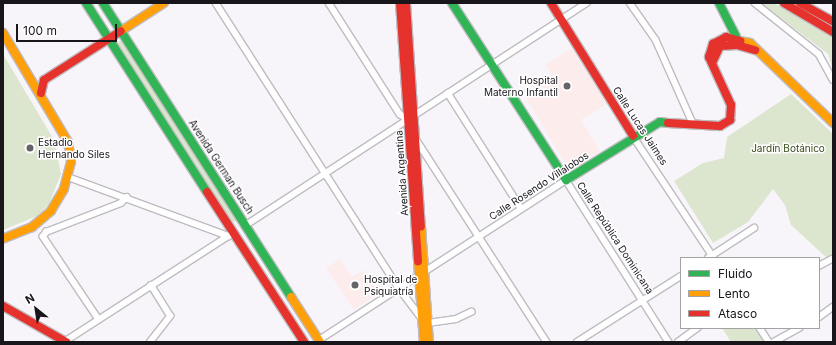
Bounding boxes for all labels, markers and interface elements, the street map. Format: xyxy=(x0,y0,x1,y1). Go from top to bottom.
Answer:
scale bar xyxy=(18,16,119,42)
text: 100 m xyxy=(23,23,57,38)
place label: Hospital Materno Infantil xyxy=(484,74,558,98)
marker: Hospital Materno Infantil xyxy=(561,80,573,92)
street label: Calle Lucas Jaimes xyxy=(610,85,670,167)
street label: Avenida German Busch xyxy=(186,118,256,216)
street label: Avenida Argentina xyxy=(393,130,411,216)
place label: Estadio Hernando Siles xyxy=(38,136,110,160)
marker: Estadio Hernando Siles xyxy=(25,143,35,153)
park label: Jardín Botánico xyxy=(751,143,825,155)
street label: Calle Rosendo Villalobos xyxy=(487,149,591,223)
street label: Calle República Dominicana xyxy=(574,180,656,296)
legend xyxy=(680,257,820,329)
text: Fluido xyxy=(718,266,753,281)
place label: Hospital de Psiquiatría xyxy=(364,273,417,296)
marker: Hospital de Psiquiatría xyxy=(349,279,361,291)
text: Lento xyxy=(718,286,750,301)
north arrow xyxy=(16,289,56,329)
text: N xyxy=(23,290,37,307)
text: Atasco xyxy=(718,306,757,321)

